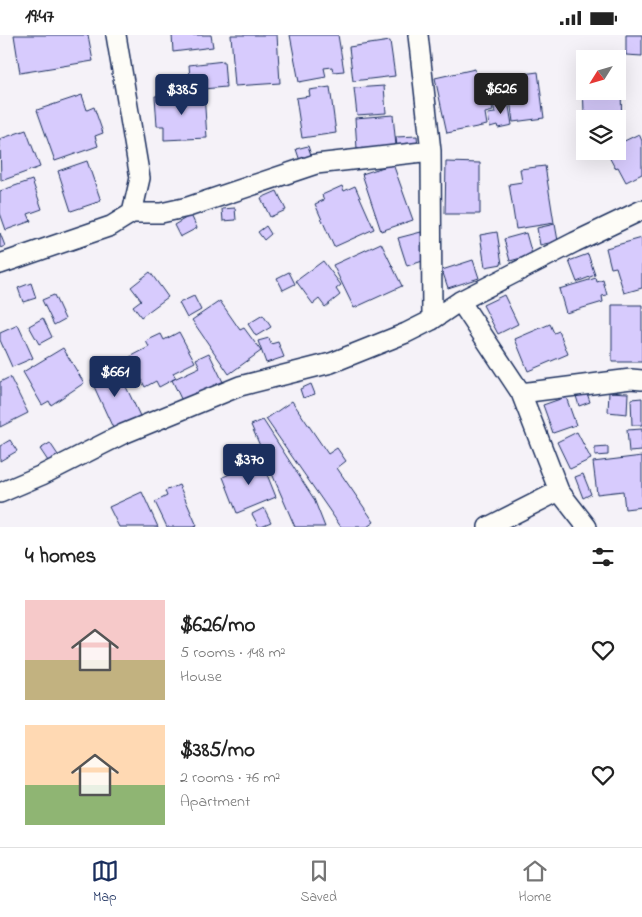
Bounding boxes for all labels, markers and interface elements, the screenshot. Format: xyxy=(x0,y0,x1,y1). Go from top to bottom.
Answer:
text: 19:47 xyxy=(25,4,54,31)
north arrow xyxy=(576,50,626,100)
map controls xyxy=(576,50,626,160)
pin: $385 xyxy=(152,73,212,116)
pin: $626 xyxy=(471,73,531,115)
text: $626 xyxy=(485,77,517,101)
text: $385 xyxy=(166,78,198,102)
button: layers xyxy=(576,110,626,160)
pin: $661 xyxy=(85,355,145,398)
text: $661 xyxy=(101,360,129,384)
pin: $370 xyxy=(219,443,279,486)
text: $370 xyxy=(234,448,264,472)
text: 4 homes xyxy=(25,542,96,572)
icon: filters xyxy=(589,543,617,571)
text: $626/mo xyxy=(180,611,255,641)
icon: home xyxy=(65,620,125,680)
icon: heart xyxy=(589,636,617,664)
text: 5 rooms · 148 m² xyxy=(180,641,286,665)
text: House xyxy=(180,665,222,689)
text: $385/mo xyxy=(180,736,255,766)
icon: home xyxy=(65,745,125,805)
icon: heart xyxy=(589,761,617,789)
text: 2 rooms · 76 m² xyxy=(180,766,280,790)
text: Apartment xyxy=(180,790,250,814)
tab: Map xyxy=(91,857,119,908)
tab: Saved xyxy=(300,857,337,908)
tab: Home xyxy=(519,857,551,908)

